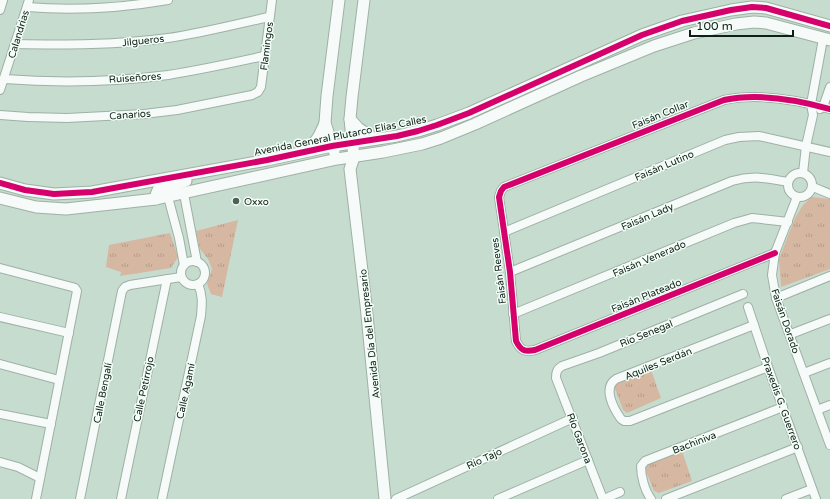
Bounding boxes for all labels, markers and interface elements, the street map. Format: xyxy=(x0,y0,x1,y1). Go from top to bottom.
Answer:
street label: Calandrias xyxy=(6,9,32,60)
scale bar xyxy=(690,12,793,38)
text: 100 m xyxy=(696,19,733,33)
street label: Flamingos xyxy=(258,21,276,71)
street label: Jilgueros xyxy=(121,33,165,49)
street label: Ruiseñores xyxy=(108,70,162,86)
street label: Faisán Collar xyxy=(630,98,691,132)
street label: Canarios xyxy=(109,108,151,122)
street label: Avenida General Plutarco Elías Calles xyxy=(253,113,428,159)
street label: Faisán Lutino xyxy=(633,148,696,184)
marker: Oxxo xyxy=(231,196,241,206)
place label: Oxxo xyxy=(244,196,269,208)
street label: Faisán Lady xyxy=(619,200,676,233)
street label: Faisán Reeves xyxy=(489,237,509,305)
street label: Faisán Venerado xyxy=(611,238,688,280)
street label: Avenida Día del Empresario xyxy=(357,269,383,399)
street label: Faisán Plateado xyxy=(610,276,683,315)
street label: Faisán Dorado xyxy=(768,287,802,355)
street label: Río Senegal xyxy=(618,318,675,350)
street label: Aquiles Serdán xyxy=(623,345,694,383)
street label: Calle Petirrojo xyxy=(131,355,157,423)
street label: Praxedis G. Guerrero xyxy=(759,355,804,452)
street label: Calle Bengalí xyxy=(91,361,115,424)
street label: Calle Agamí xyxy=(174,362,198,420)
street label: Río Garona xyxy=(564,411,594,465)
street label: Bachiniva xyxy=(671,429,718,457)
street label: Río Tajo xyxy=(465,445,504,472)

